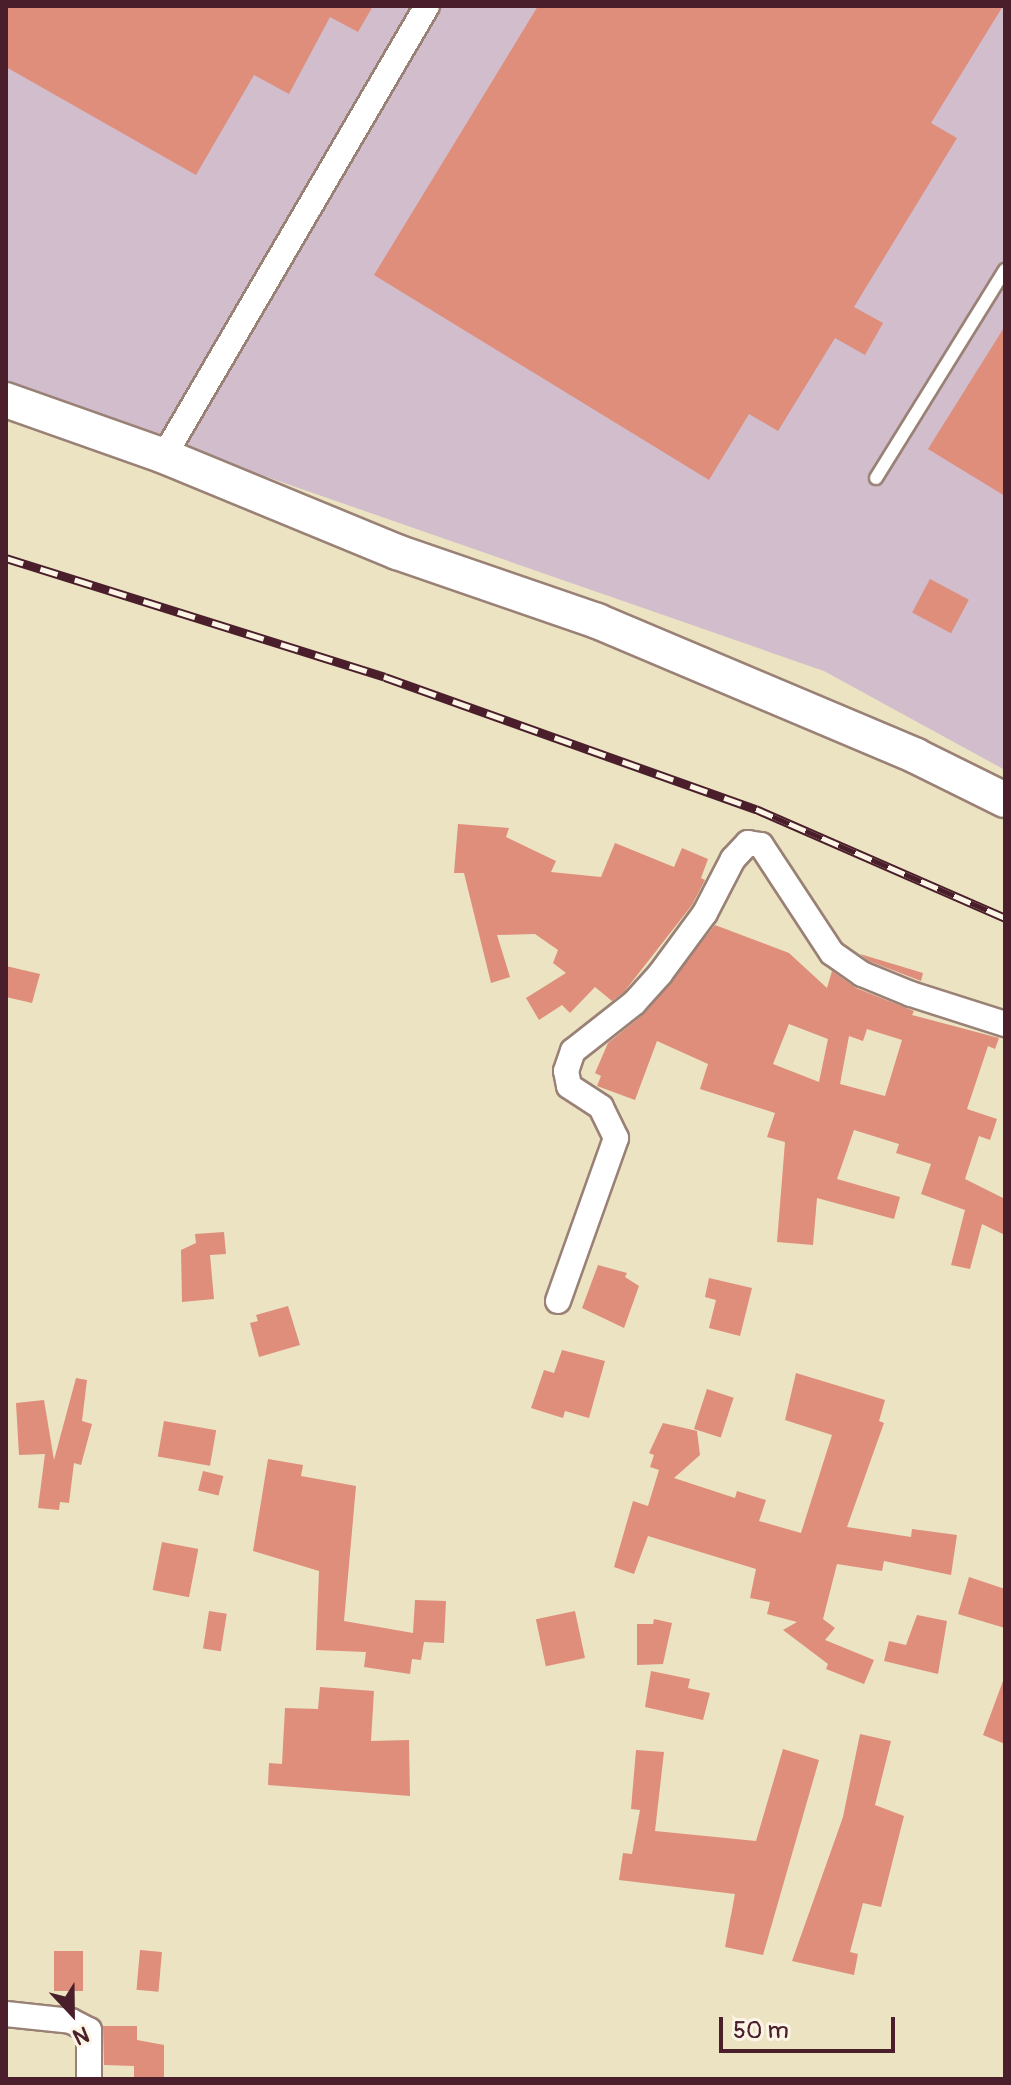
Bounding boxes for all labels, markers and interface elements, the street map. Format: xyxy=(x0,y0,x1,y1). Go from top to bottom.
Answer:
north arrow xyxy=(32,1973,112,2053)
scale bar xyxy=(723,2001,899,2051)
text: 50 m xyxy=(733,2016,789,2045)
text: N xyxy=(69,2019,93,2051)

